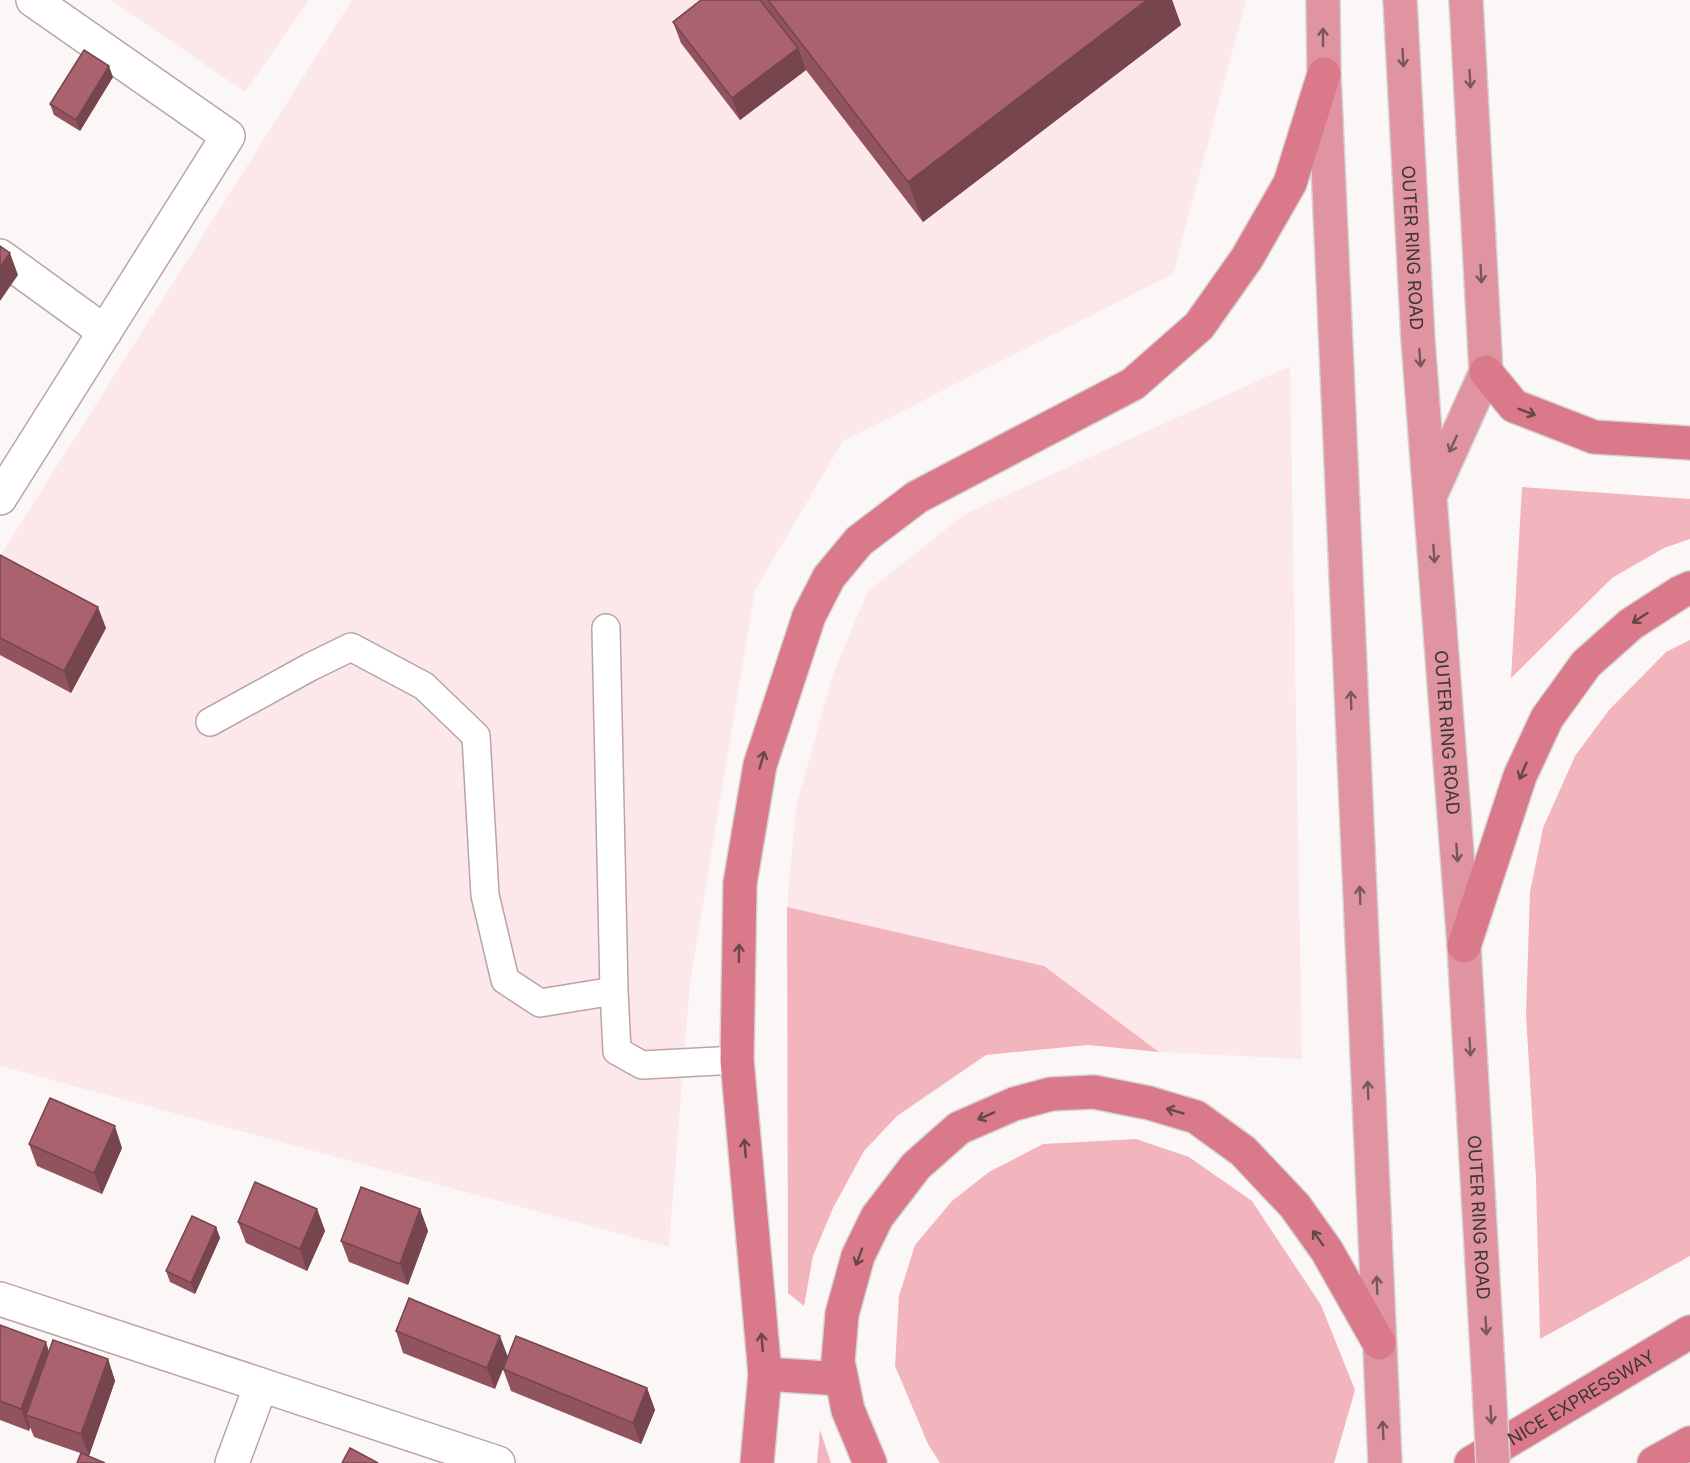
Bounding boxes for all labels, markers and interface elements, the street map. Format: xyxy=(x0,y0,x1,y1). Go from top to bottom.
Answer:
one-way arrow xyxy=(1317,27,1329,47)
one-way arrow xyxy=(1398,48,1409,68)
one-way arrow xyxy=(1465,69,1476,89)
street label: OUTER RING ROAD xyxy=(1398,165,1428,331)
one-way arrow xyxy=(1475,264,1486,284)
one-way arrow xyxy=(1414,347,1425,367)
one-way arrow xyxy=(1518,407,1536,418)
one-way arrow xyxy=(1447,435,1459,453)
one-way arrow xyxy=(1429,543,1440,563)
one-way arrow xyxy=(1632,613,1649,625)
street label: OUTER RING ROAD xyxy=(1431,649,1464,815)
one-way arrow xyxy=(1345,691,1357,711)
one-way arrow xyxy=(757,751,768,770)
one-way arrow xyxy=(1517,761,1528,779)
one-way arrow xyxy=(1452,842,1463,862)
one-way arrow xyxy=(1354,885,1365,905)
one-way arrow xyxy=(733,944,745,964)
one-way arrow xyxy=(1465,1037,1476,1057)
one-way arrow xyxy=(1362,1080,1374,1100)
one-way arrow xyxy=(1166,1105,1185,1116)
one-way arrow xyxy=(977,1111,996,1122)
street label: OUTER RING ROAD xyxy=(1464,1134,1495,1300)
one-way arrow xyxy=(739,1138,750,1158)
one-way arrow xyxy=(1311,1231,1324,1247)
one-way arrow xyxy=(852,1247,863,1265)
one-way arrow xyxy=(1371,1275,1382,1295)
one-way arrow xyxy=(1481,1315,1492,1335)
one-way arrow xyxy=(756,1333,767,1352)
street label: NICE EXPRESSWAY xyxy=(1504,1345,1658,1449)
one-way arrow xyxy=(1486,1405,1497,1425)
one-way arrow xyxy=(1378,1421,1389,1441)

